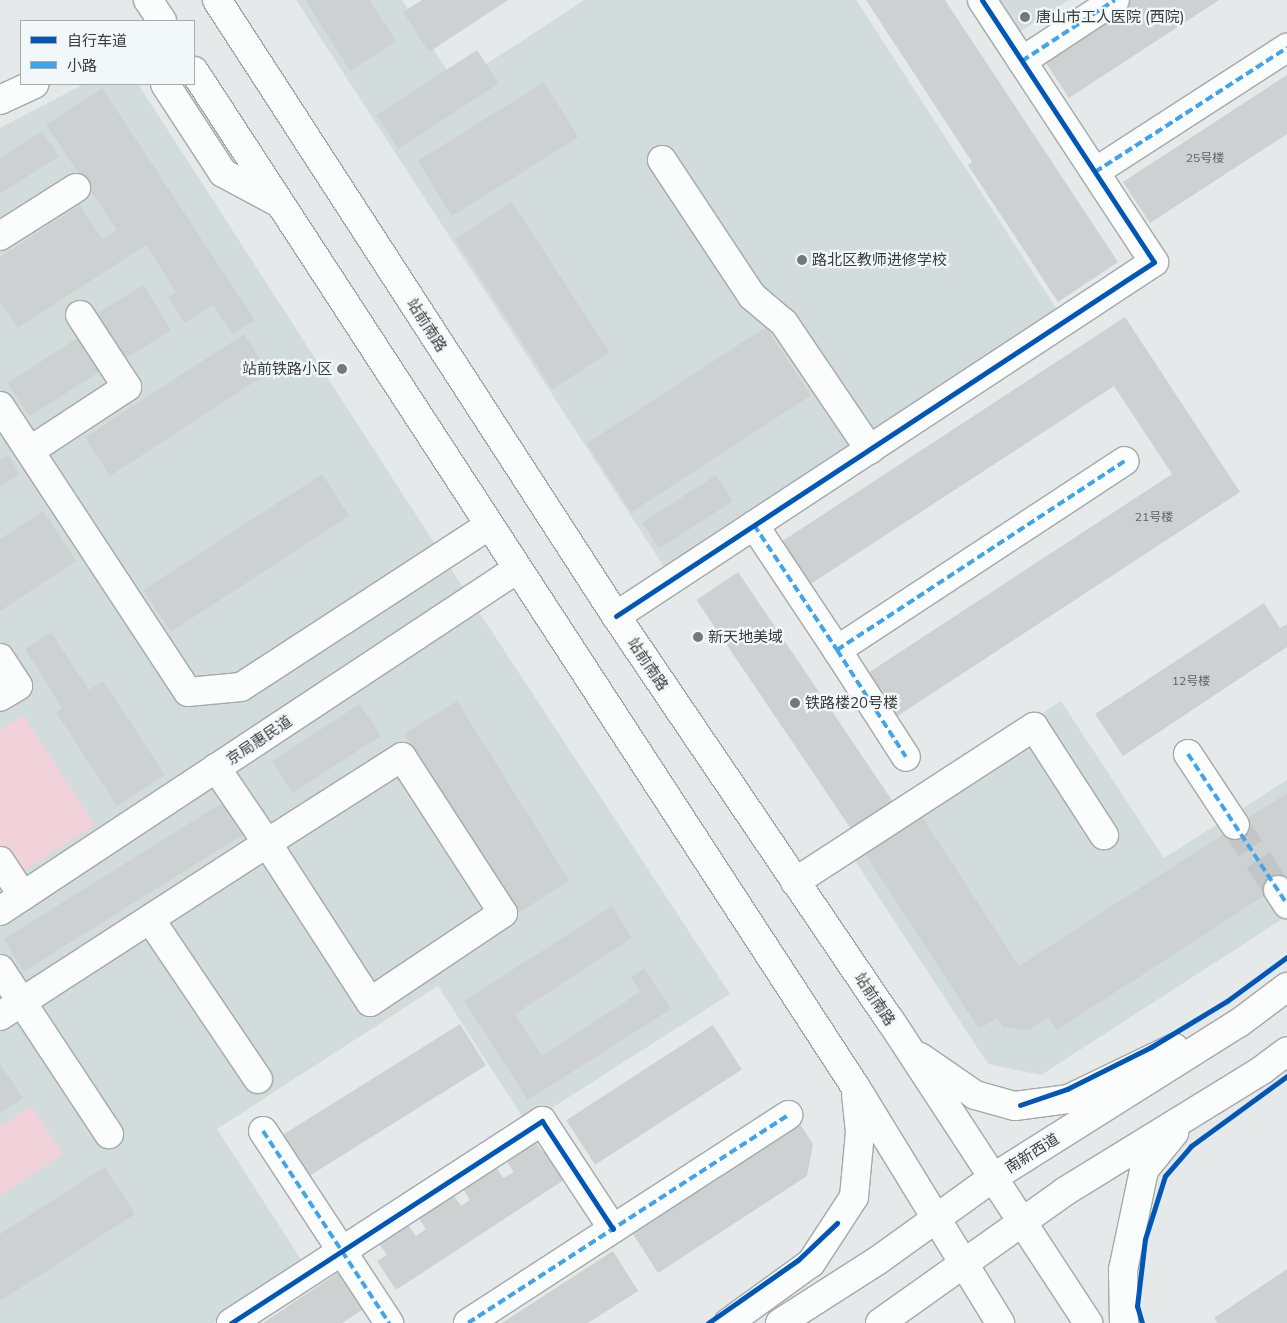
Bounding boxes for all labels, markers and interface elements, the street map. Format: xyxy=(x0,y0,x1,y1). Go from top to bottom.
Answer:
place label: 唐山市工人医院 (西院) xyxy=(1036,8,1184,26)
marker: 唐山市工人医院 (西院) xyxy=(1018,10,1032,24)
legend xyxy=(20,20,195,85)
text: 自行车道 xyxy=(67,31,127,50)
text: 小路 xyxy=(67,56,97,75)
house number: 25号楼 xyxy=(1186,151,1224,165)
place label: 路北区教师进修学校 xyxy=(812,251,947,269)
marker: 路北区教师进修学校 xyxy=(796,254,808,266)
street label: 站前南路 xyxy=(403,295,451,355)
place label: 站前铁路小区 xyxy=(242,360,332,378)
marker: 站前铁路小区 xyxy=(336,363,348,375)
house number: 21号楼 xyxy=(1135,510,1173,524)
place label: 新天地美域 xyxy=(708,628,783,646)
marker: 新天地美域 xyxy=(692,631,704,643)
street label: 站前南路 xyxy=(624,634,672,694)
house number: 12号楼 xyxy=(1172,674,1210,688)
place label: 铁路楼20号楼 xyxy=(805,694,898,712)
marker: 铁路楼20号楼 xyxy=(789,697,801,709)
street label: 京局惠民道 xyxy=(223,712,295,768)
street label: 站前南路 xyxy=(851,969,899,1029)
street label: 南新西道 xyxy=(1002,1129,1062,1177)

